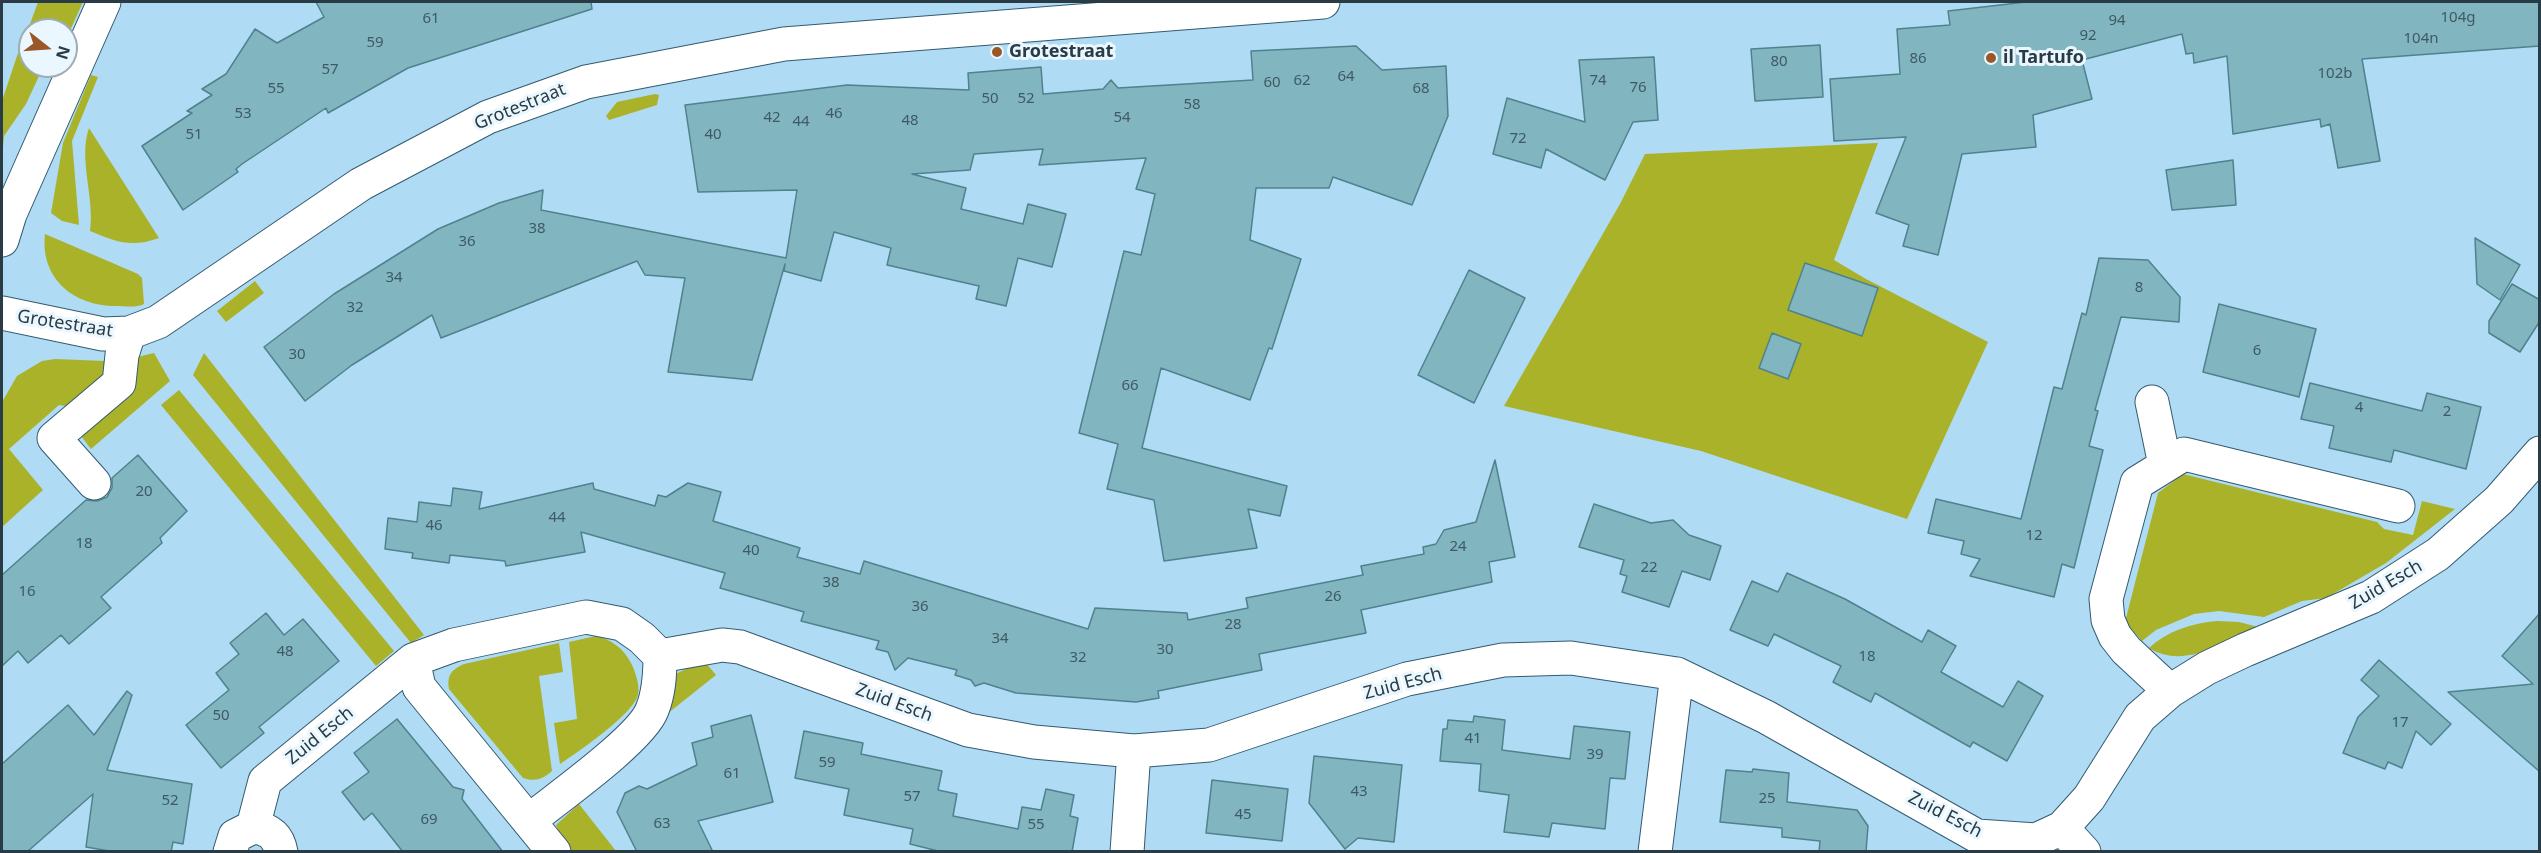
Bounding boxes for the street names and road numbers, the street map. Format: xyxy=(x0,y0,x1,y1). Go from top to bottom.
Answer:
street label: Grotestraat xyxy=(471,79,569,135)
street label: Grotestraat xyxy=(16,306,114,342)
street label: Zuid Esch xyxy=(2346,556,2426,614)
street label: Zuid Esch xyxy=(1361,663,1445,705)
street label: Zuid Esch xyxy=(853,679,935,727)
street label: Zuid Esch xyxy=(282,702,358,770)
street label: Zuid Esch xyxy=(1904,787,1986,843)

